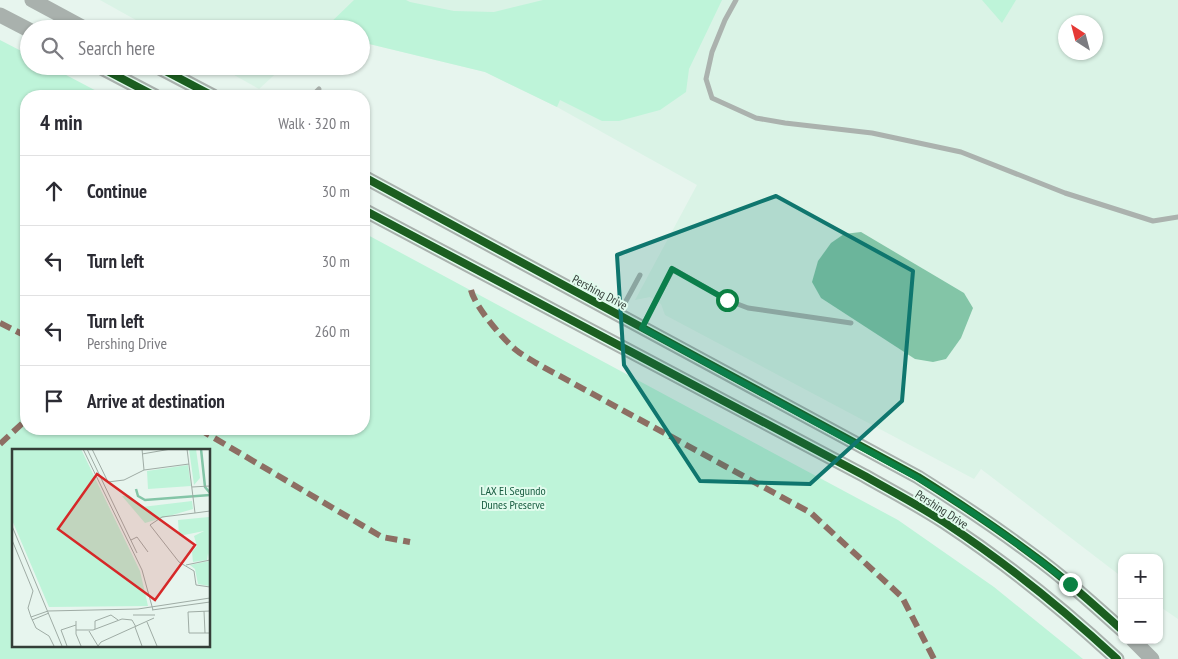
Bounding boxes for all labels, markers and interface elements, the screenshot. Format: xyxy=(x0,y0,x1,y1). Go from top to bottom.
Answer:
north arrow xyxy=(1058,15,1103,60)
search box xyxy=(20,20,370,75)
icon: search xyxy=(38,34,66,62)
text: Search here xyxy=(78,36,155,60)
text: 4 min xyxy=(40,109,82,136)
text: Walk · 320 m xyxy=(278,113,350,133)
icon: ahead xyxy=(40,177,68,205)
text: Continue xyxy=(87,179,147,203)
text: 30 m xyxy=(322,181,350,201)
icon: left xyxy=(40,247,68,275)
text: Turn left xyxy=(87,249,144,273)
text: 30 m xyxy=(322,251,350,271)
street label: Pershing Drive xyxy=(570,271,630,313)
route start xyxy=(716,289,739,312)
text: Turn left xyxy=(87,309,144,333)
icon: left xyxy=(40,317,68,345)
text: 260 m xyxy=(315,321,350,341)
text: Pershing Drive xyxy=(87,333,167,353)
icon: arrive xyxy=(40,387,68,415)
text: Arrive at destination xyxy=(87,389,225,413)
inset map xyxy=(12,449,210,646)
park label: LAX El Segundo Dunes Preserve xyxy=(480,483,546,512)
street label: Pershing Drive xyxy=(913,486,971,532)
map controls xyxy=(1118,554,1163,644)
button: + xyxy=(1118,554,1163,599)
route end xyxy=(1059,573,1082,596)
button: − xyxy=(1118,599,1163,644)

